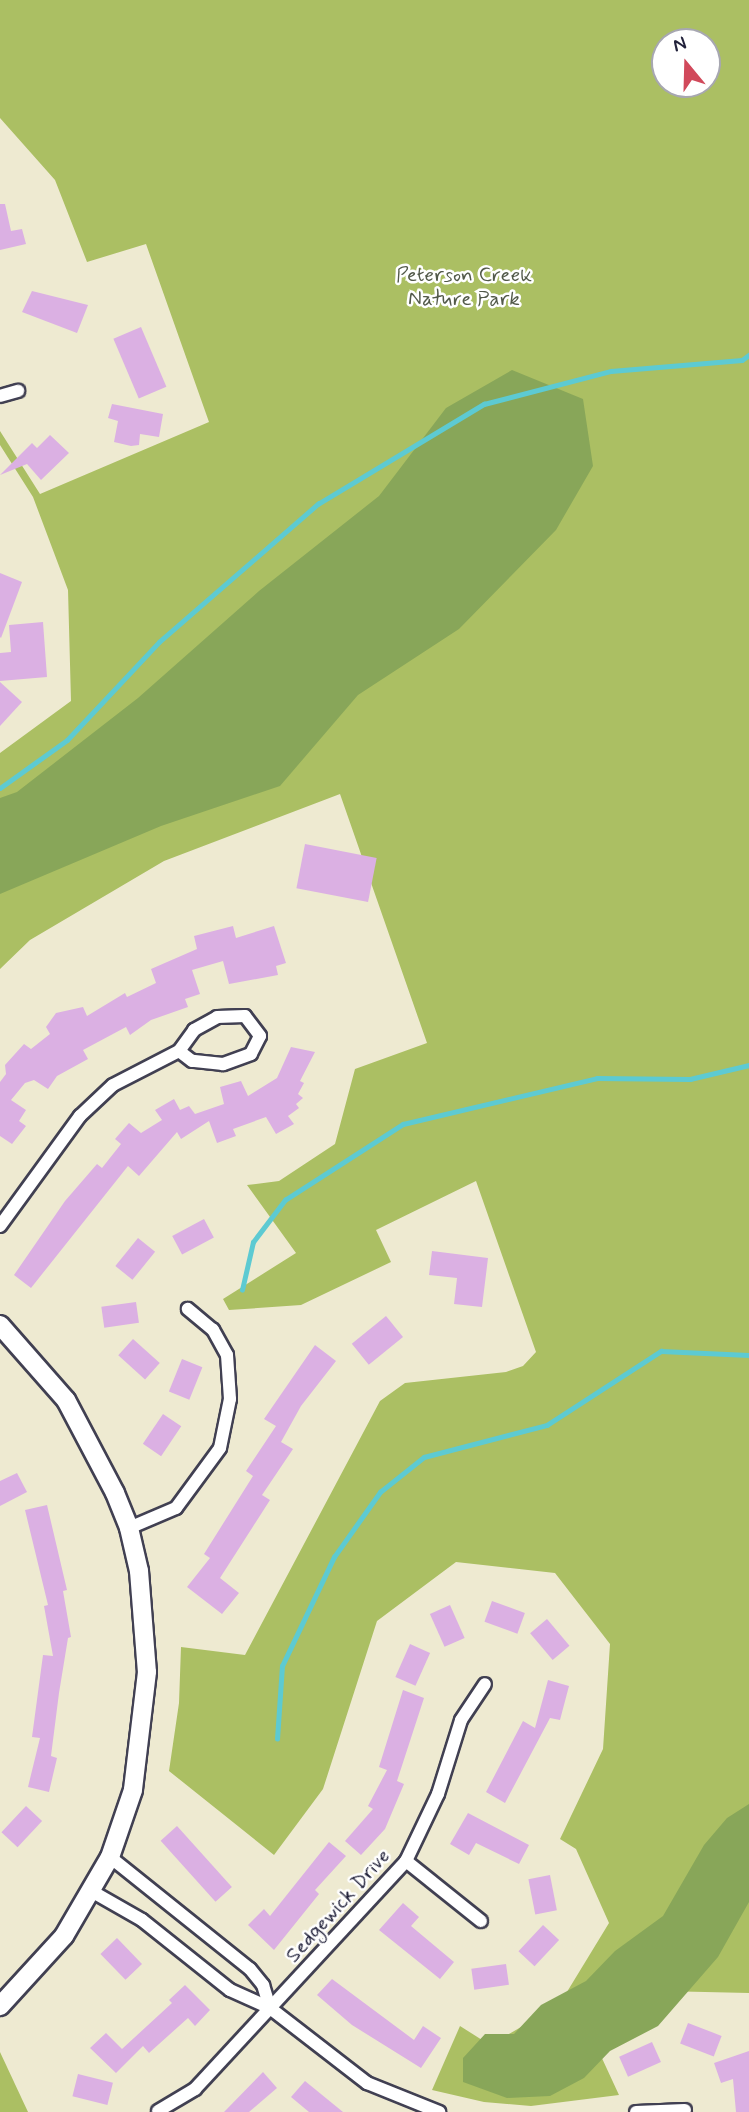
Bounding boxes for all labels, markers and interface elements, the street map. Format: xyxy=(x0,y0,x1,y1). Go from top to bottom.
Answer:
north arrow xyxy=(651,28,721,98)
text: N xyxy=(670,31,690,58)
park label: Peterson Creek Nature Park xyxy=(396,262,532,312)
street label: Sedgewick Drive xyxy=(280,1844,396,1968)

